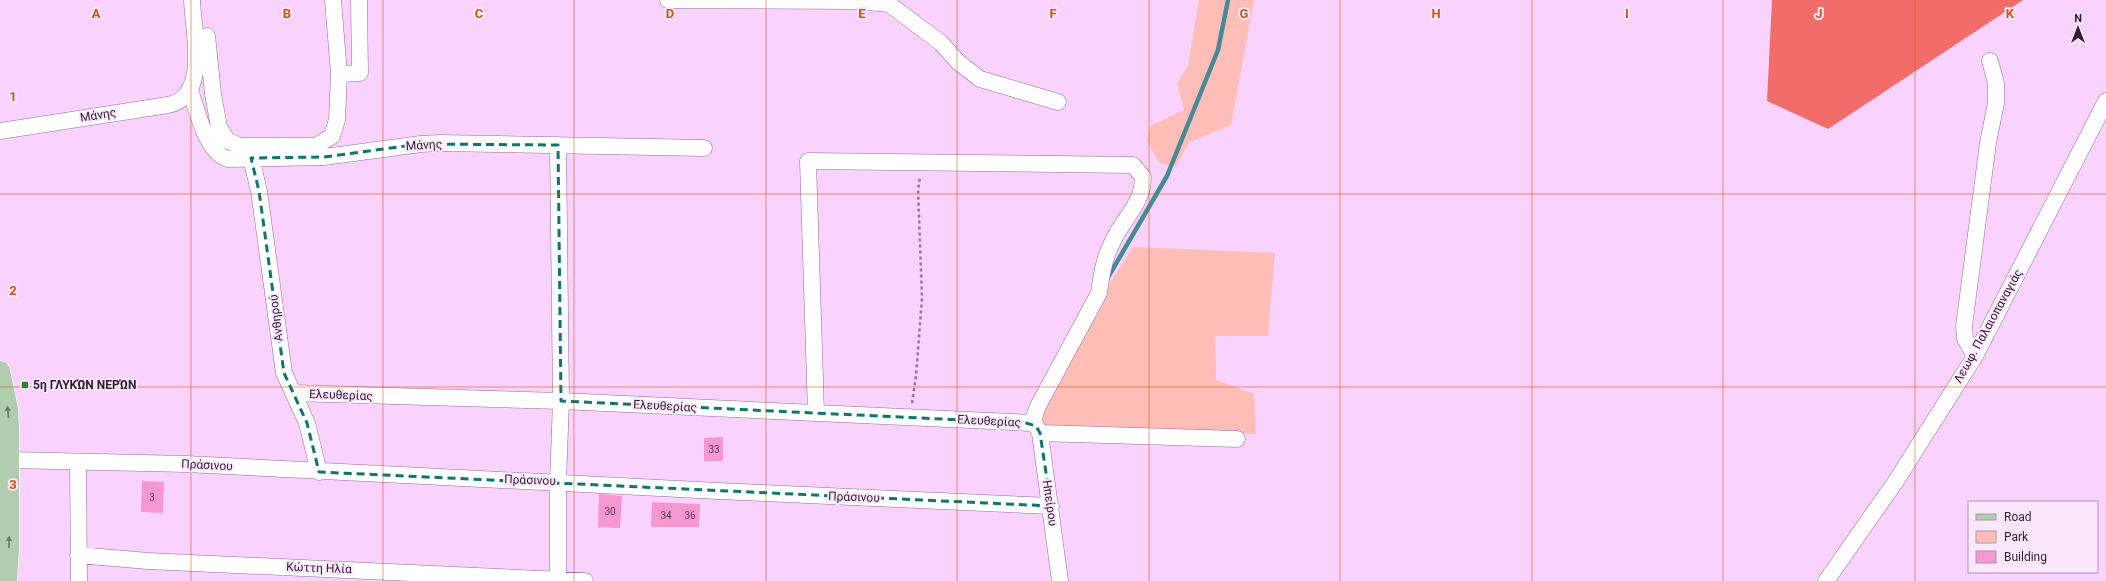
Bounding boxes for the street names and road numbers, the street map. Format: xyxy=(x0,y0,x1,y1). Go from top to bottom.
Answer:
street label: Μάνης xyxy=(79,105,117,125)
street label: Μάνης xyxy=(405,137,443,153)
street label: Λεωφ. Παλαιοπαναγιάς xyxy=(1951,267,2025,385)
street label: Ανθηρού xyxy=(266,294,286,342)
street label: Ελευθερίας xyxy=(309,387,373,403)
street label: Ελευθερίας xyxy=(633,397,697,415)
street label: Ελευθερίας xyxy=(957,412,1021,430)
street label: Πράσινου xyxy=(181,457,233,473)
street label: Πράσινου xyxy=(504,472,556,488)
street label: Ηπείρου xyxy=(1040,479,1060,527)
street label: Πράσινου xyxy=(828,489,880,505)
street label: Κώττη Ηλία xyxy=(286,560,352,576)

